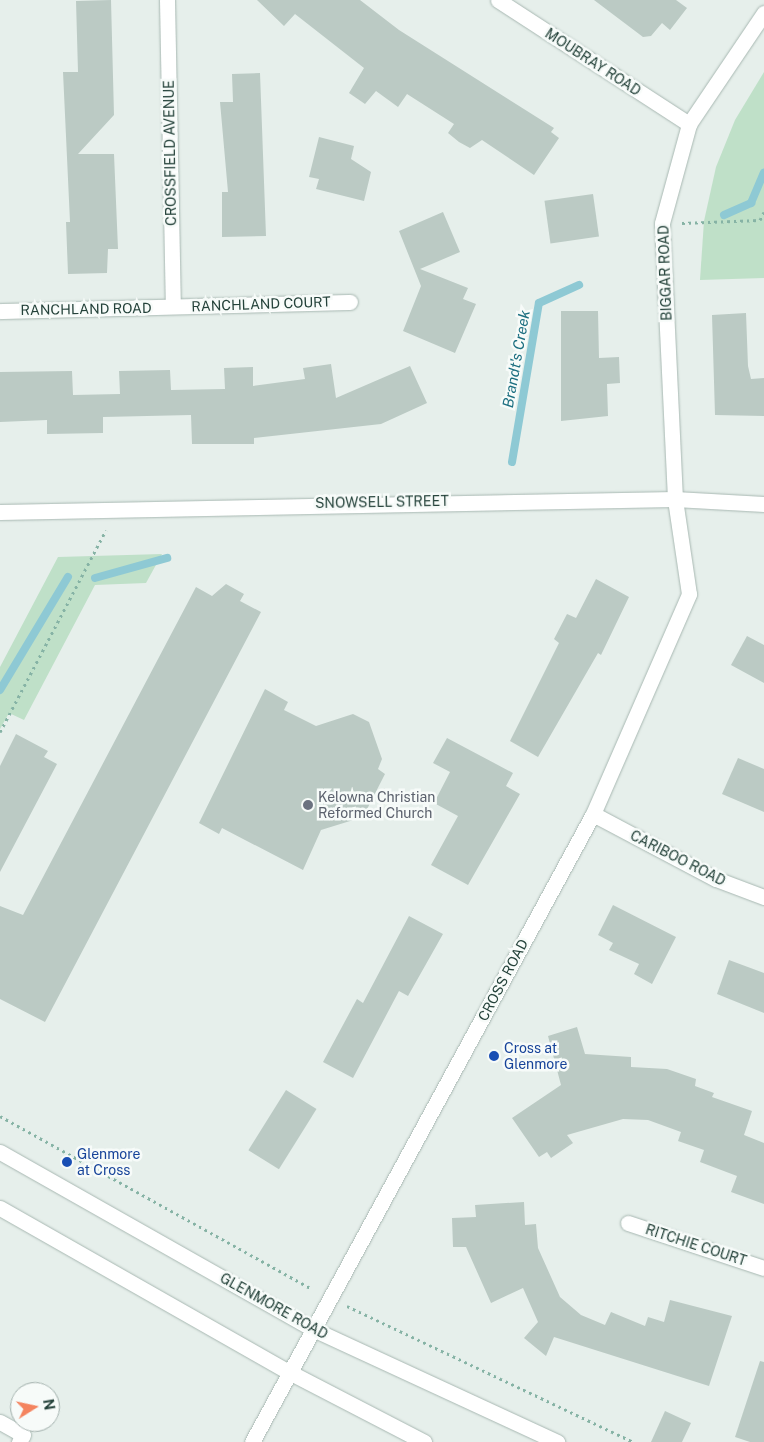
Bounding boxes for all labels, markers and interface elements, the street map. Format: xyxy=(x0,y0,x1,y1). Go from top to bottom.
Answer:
street label: MOUBRAY ROAD xyxy=(542,25,644,99)
street label: CROSSFIELD AVENUE xyxy=(160,80,180,226)
street label: BIGGAR ROAD xyxy=(655,225,675,321)
street label: RANCHLAND COURT xyxy=(191,293,331,315)
street label: RANCHLAND ROAD xyxy=(20,299,152,319)
water label: Brandt's Creek xyxy=(499,309,533,409)
street label: SNOWSELL STREET xyxy=(315,492,449,512)
place label: Kelowna Christian Reformed Church xyxy=(318,789,435,822)
marker: Kelowna Christian Reformed Church xyxy=(302,799,314,811)
street label: CARIBOO ROAD xyxy=(627,827,729,889)
street label: CROSS ROAD xyxy=(474,936,532,1024)
place label: Cross at Glenmore xyxy=(504,1040,567,1072)
marker: Cross at Glenmore xyxy=(488,1050,500,1062)
place label: Glenmore at Cross xyxy=(77,1146,140,1178)
marker: Glenmore at Cross xyxy=(61,1156,73,1168)
street label: RITCHIE COURT xyxy=(643,1221,749,1269)
street label: GLENMORE ROAD xyxy=(217,1269,331,1343)
north arrow xyxy=(10,1382,60,1432)
text: N xyxy=(40,1398,58,1411)

